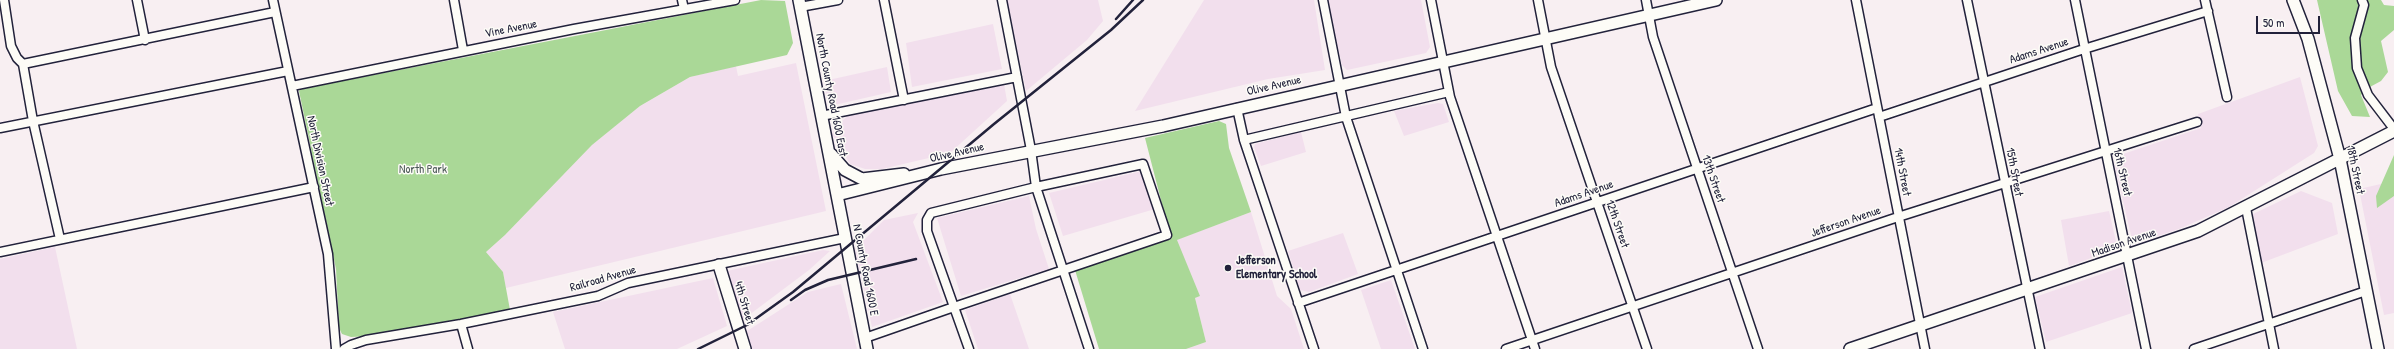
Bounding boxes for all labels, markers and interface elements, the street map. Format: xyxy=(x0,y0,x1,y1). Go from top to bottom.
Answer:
scale bar xyxy=(2258,8,2322,34)
text: 50 m xyxy=(2263,14,2284,31)
street label: Vine Avenue xyxy=(484,17,538,41)
street label: North County Road 1600 East xyxy=(812,32,850,158)
street label: Adams Avenue xyxy=(2008,35,2070,67)
street label: Olive Avenue xyxy=(1245,73,1303,99)
street label: North Division Street xyxy=(303,115,337,207)
street label: Olive Avenue xyxy=(928,140,986,166)
street label: 18th Street xyxy=(2343,144,2367,196)
street label: 15th Street xyxy=(2002,146,2026,198)
street label: 14th Street xyxy=(1890,147,1914,197)
street label: 16th Street xyxy=(2109,147,2135,197)
street label: 13th Street xyxy=(1698,153,1728,205)
park label: North Park xyxy=(399,163,447,177)
street label: Adams Avenue xyxy=(1553,177,1615,211)
street label: 12th Street xyxy=(1602,198,1632,250)
street label: Jefferson Avenue xyxy=(1809,203,1883,241)
street label: N County Road 1600 E xyxy=(849,223,881,317)
street label: Madison Avenue xyxy=(2090,225,2158,261)
place label: Jefferson Elementary School xyxy=(1236,254,1317,282)
street label: Railroad Avenue xyxy=(568,263,638,295)
marker: Jefferson Elementary School xyxy=(1223,263,1233,273)
street label: 4th Street xyxy=(731,280,757,326)

